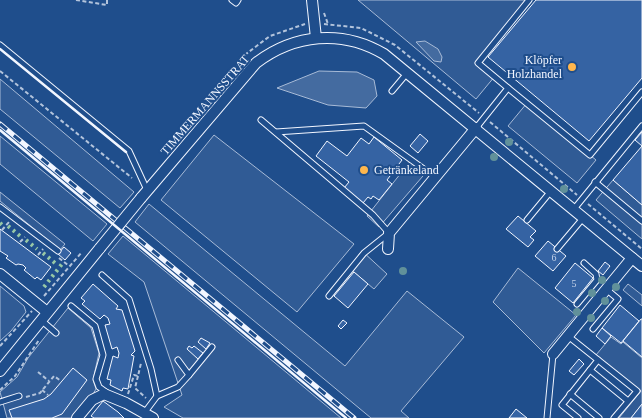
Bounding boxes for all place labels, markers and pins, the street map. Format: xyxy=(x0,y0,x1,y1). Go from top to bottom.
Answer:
place label: Klöpfer Holzhandel xyxy=(507,53,563,81)
marker: Klöpfer Holzhandel xyxy=(566,61,578,73)
place label: Getränkeland xyxy=(374,163,439,177)
marker: Getränkeland xyxy=(358,164,370,176)

